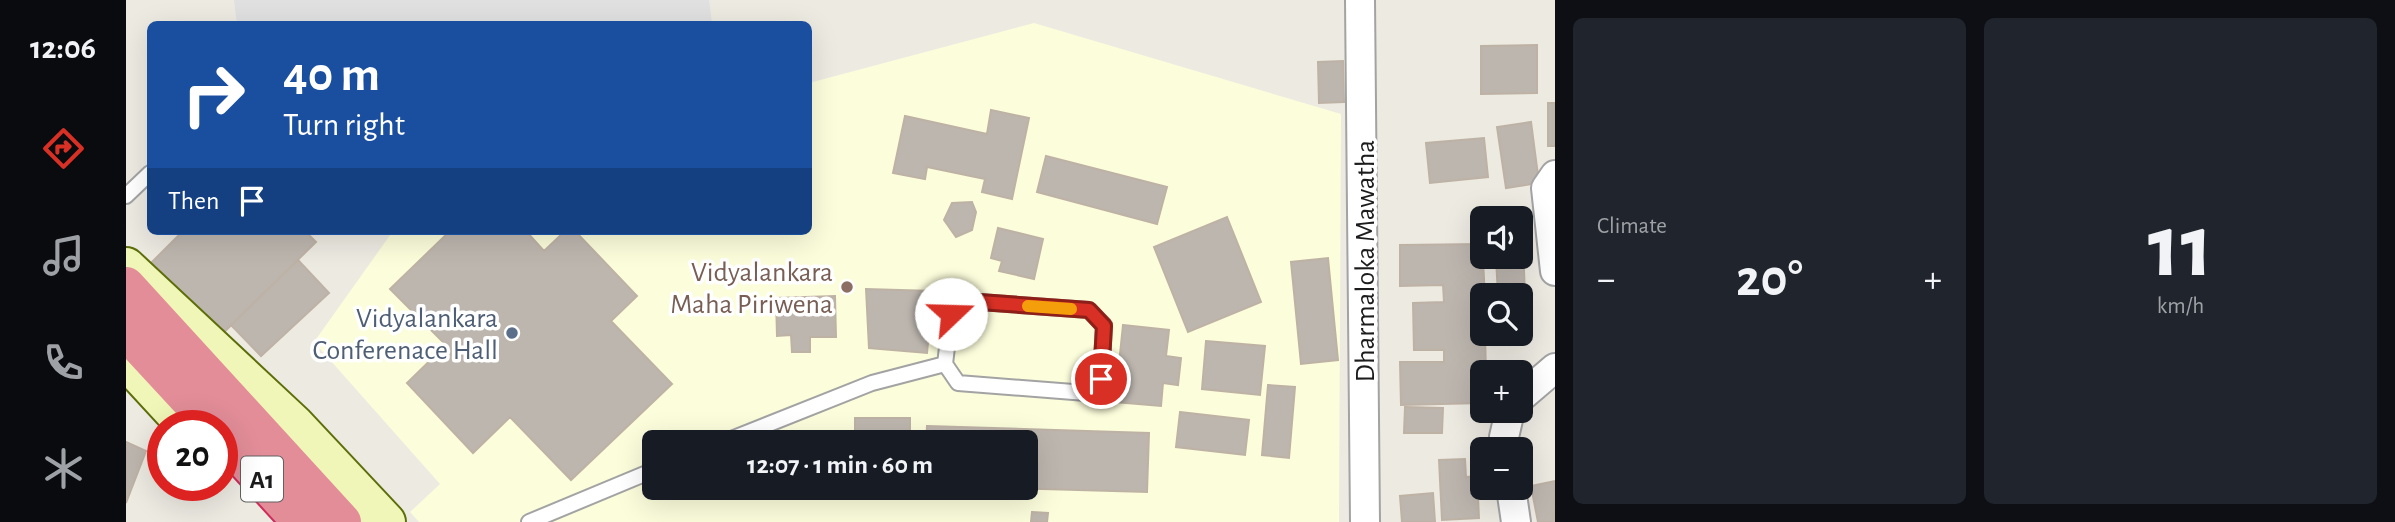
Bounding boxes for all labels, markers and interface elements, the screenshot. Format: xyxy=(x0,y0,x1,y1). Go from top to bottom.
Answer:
text: 12:06 xyxy=(30,32,96,64)
icon: right xyxy=(168,49,259,140)
text: 40 m xyxy=(283,51,380,100)
text: Turn right xyxy=(283,109,405,141)
icon: directions xyxy=(39,124,88,173)
street label: Dharmaloka Mawatha xyxy=(1352,140,1380,382)
icon: arrive xyxy=(233,182,271,220)
text: Then xyxy=(168,188,219,214)
text: 11 xyxy=(2148,202,2213,293)
map controls xyxy=(1470,206,1533,500)
button: sound xyxy=(1470,206,1533,269)
text: Climate xyxy=(1597,215,1667,238)
icon: music xyxy=(39,231,88,280)
text: 20° xyxy=(1736,253,1803,305)
place label: Vidyalankara Maha Piriwena xyxy=(670,259,833,319)
text: − xyxy=(1597,261,1615,299)
text: + xyxy=(1924,261,1942,299)
position arrow xyxy=(914,277,988,351)
marker: Vidyalankara Maha Piriwena xyxy=(839,279,855,295)
button: search xyxy=(1470,283,1533,346)
text: km/h xyxy=(2157,295,2204,318)
place label: Vidyalankara Conferenace Hall xyxy=(313,305,498,365)
marker: Vidyalankara Conferenace Hall xyxy=(504,325,520,341)
icon: phone xyxy=(39,338,88,387)
pin xyxy=(1071,349,1131,409)
icon: arrive xyxy=(1082,360,1120,398)
button: + xyxy=(1470,360,1533,423)
speed limit sign: 20 xyxy=(147,410,238,501)
button: − xyxy=(1470,437,1533,500)
icon: climate xyxy=(39,444,88,493)
text: 12:07 · 1 min · 60 m xyxy=(747,452,933,478)
road number: A1 xyxy=(241,457,283,502)

